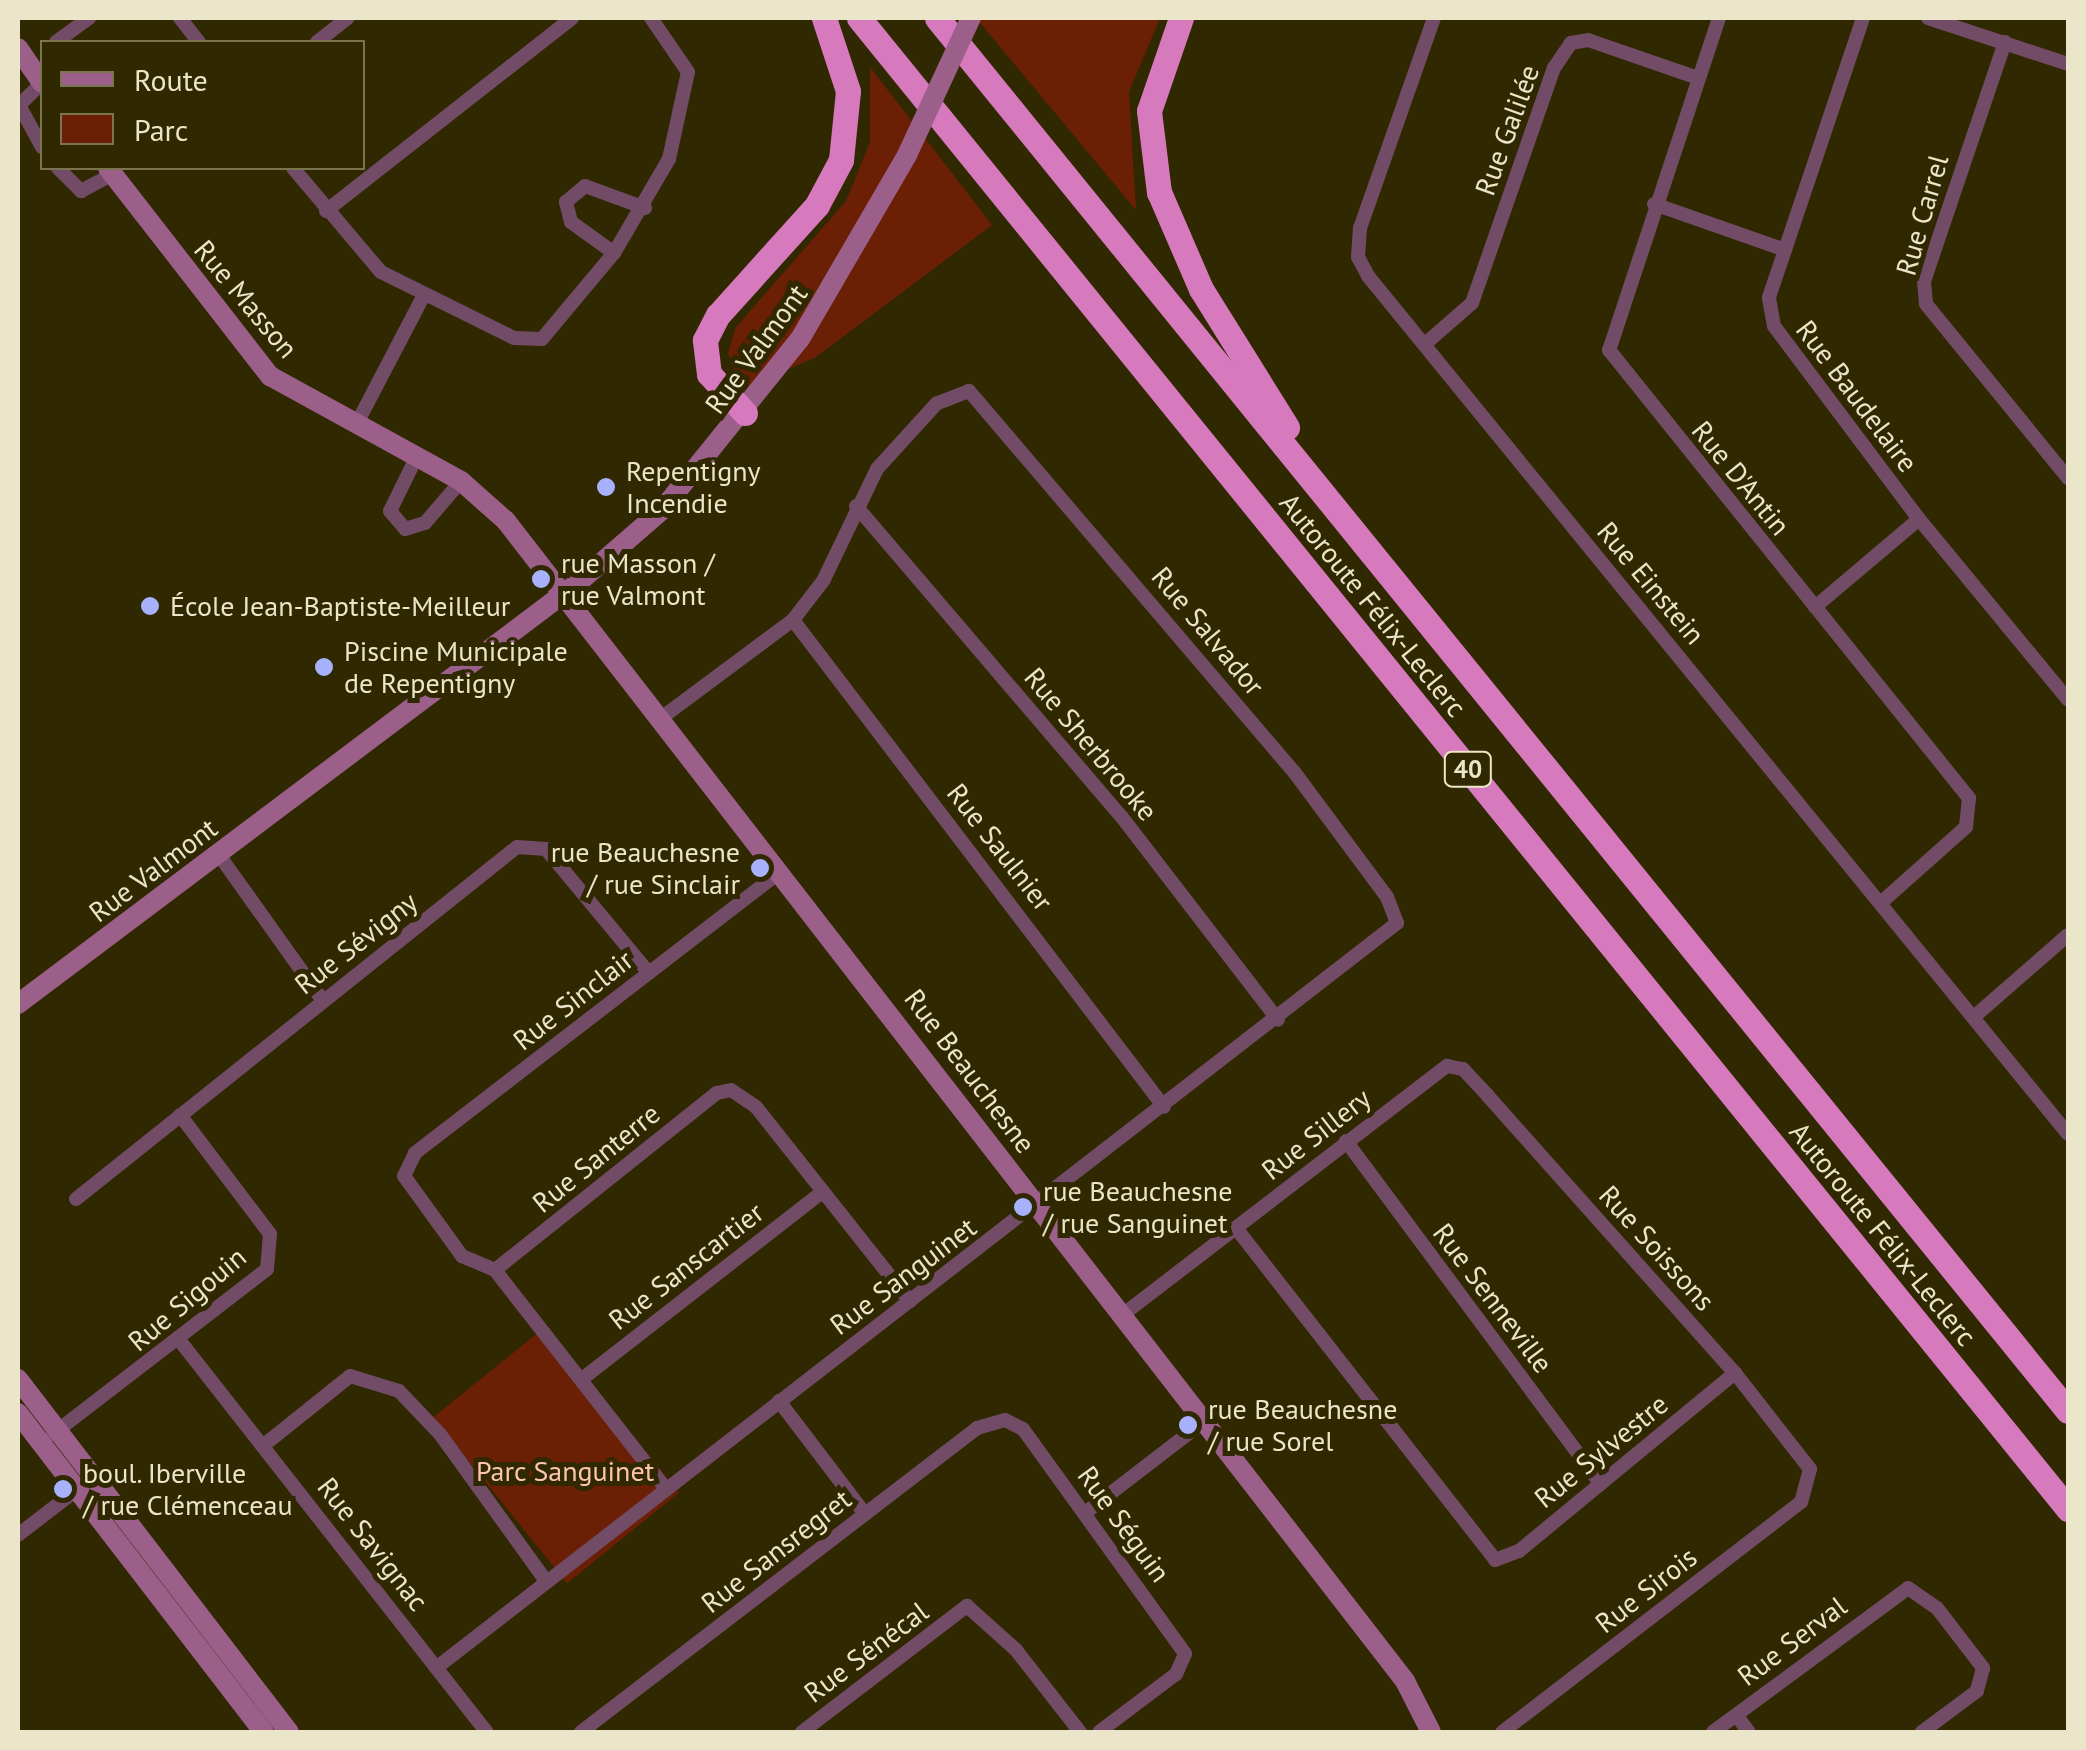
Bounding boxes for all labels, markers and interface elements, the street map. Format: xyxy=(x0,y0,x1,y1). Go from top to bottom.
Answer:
legend xyxy=(40,40,365,170)
text: Route xyxy=(134,60,208,99)
street label: Rue Galilée xyxy=(1468,60,1546,200)
text: Parc xyxy=(134,110,188,149)
street label: Rue Carrel xyxy=(1889,151,1955,279)
street label: Rue Masson xyxy=(187,233,305,365)
street label: Rue Valmont xyxy=(698,278,814,420)
street label: Rue Baudelaire xyxy=(1789,314,1925,478)
street label: Rue D'Antin xyxy=(1685,414,1797,542)
place label: Repentigny Incendie xyxy=(626,454,761,520)
marker: Repentigny Incendie xyxy=(595,476,617,498)
street label: Autoroute Félix-Leclerc xyxy=(1273,487,1473,723)
street label: Rue Einstein xyxy=(1590,515,1712,651)
place label: rue Masson / rue Valmont xyxy=(561,546,715,612)
street label: Rue Salvador xyxy=(1145,560,1271,702)
marker: rue Masson / rue Valmont xyxy=(530,568,552,590)
place label: École Jean-Baptiste-Meilleur xyxy=(170,589,510,623)
marker: École Jean-Baptiste-Meilleur xyxy=(139,595,161,617)
place label: Piscine Municipale de Repentigny xyxy=(344,634,568,700)
marker: Piscine Municipale de Repentigny xyxy=(313,656,335,678)
street label: Rue Sherbrooke xyxy=(1017,661,1165,827)
road number: 40 xyxy=(1443,749,1493,789)
street label: Rue Saulnier xyxy=(940,777,1060,917)
street label: Rue Valmont xyxy=(82,811,224,929)
place label: rue Beauchesne / rue Sinclair xyxy=(551,835,740,901)
marker: rue Beauchesne / rue Sinclair xyxy=(749,857,771,879)
street label: Rue Sévigny xyxy=(288,885,424,1001)
street label: Rue Sinclair xyxy=(506,943,640,1057)
street label: Rue Beauchesne xyxy=(898,983,1042,1159)
street label: Rue Sillery xyxy=(1255,1081,1377,1187)
street label: Rue Santerre xyxy=(526,1097,666,1219)
street label: Autoroute Félix-Leclerc xyxy=(1783,1116,1983,1352)
place label: rue Beauchesne / rue Sanguinet xyxy=(1043,1174,1232,1240)
street label: Rue Soissons xyxy=(1592,1179,1722,1317)
street label: Rue Sanscartier xyxy=(602,1195,770,1337)
marker: rue Beauchesne / rue Sanguinet xyxy=(1012,1196,1034,1218)
street label: Rue Sanguinet xyxy=(823,1210,983,1342)
street label: Rue Senneville xyxy=(1426,1217,1560,1379)
street label: Rue Sigouin xyxy=(121,1240,253,1358)
street label: Rue Sylvestre xyxy=(1528,1387,1674,1515)
place label: rue Beauchesne / rue Sorel xyxy=(1208,1392,1397,1458)
marker: rue Beauchesne / rue Sorel xyxy=(1177,1414,1199,1436)
park label: Parc Sanguinet xyxy=(476,1454,654,1488)
place label: boul. Iberville / rue Clémenceau xyxy=(83,1456,293,1522)
street label: Rue Séguin xyxy=(1071,1460,1177,1588)
street label: Rue Savignac xyxy=(311,1471,435,1617)
marker: boul. Iberville / rue Clémenceau xyxy=(52,1478,74,1500)
street label: Rue Sansregret xyxy=(694,1482,858,1620)
street label: Rue Sirois xyxy=(1589,1540,1703,1640)
street label: Rue Serval xyxy=(1731,1589,1853,1693)
street label: Rue Sénécal xyxy=(798,1595,934,1709)

